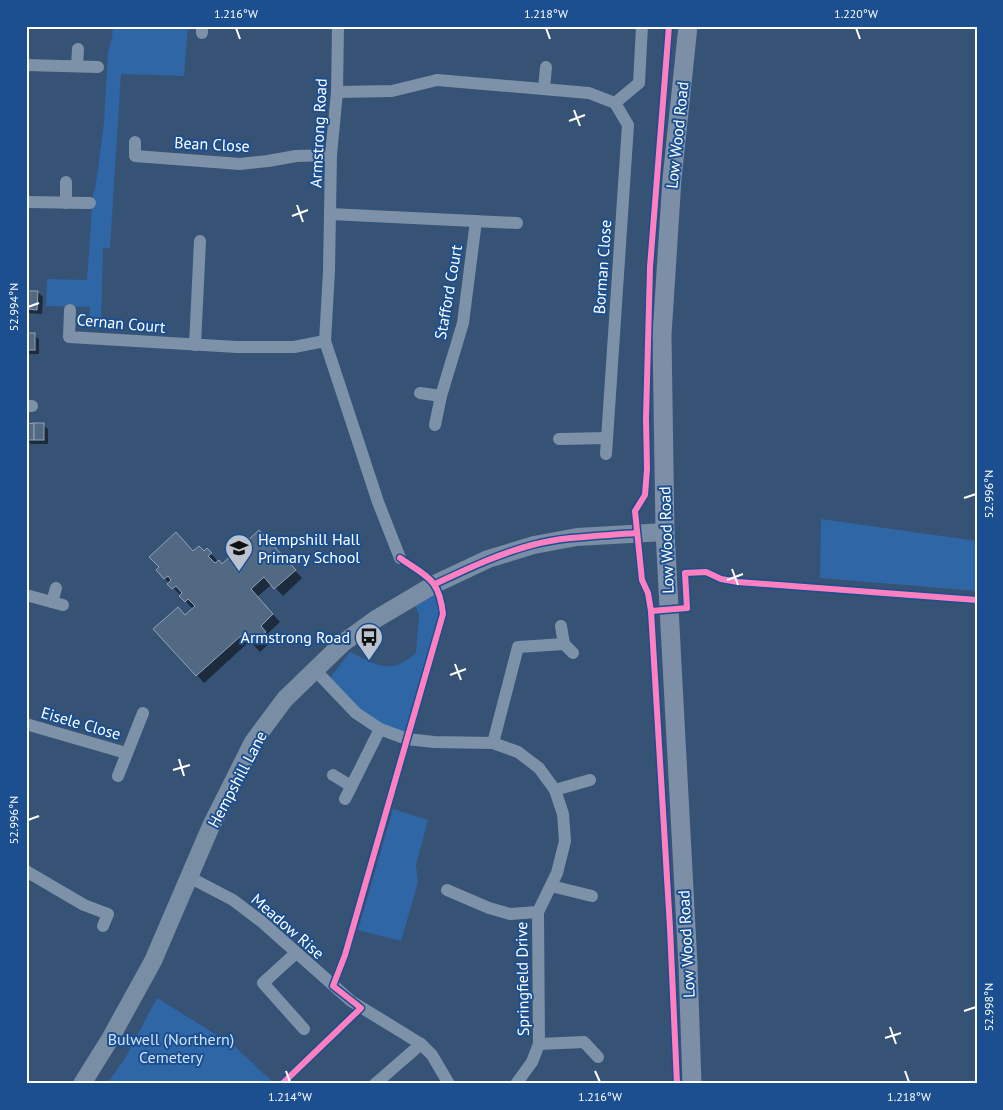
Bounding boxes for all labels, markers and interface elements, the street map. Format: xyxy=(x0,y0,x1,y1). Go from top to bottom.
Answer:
text: 1.216°W xyxy=(214,6,258,21)
text: 1.218°W xyxy=(524,6,568,21)
text: 1.220°W xyxy=(834,6,878,21)
street label: Armstrong Road xyxy=(305,78,331,188)
street label: Low Wood Road xyxy=(661,80,693,190)
street label: Bean Close xyxy=(174,132,250,156)
street label: Borman Close xyxy=(589,219,615,315)
street label: Stafford Court xyxy=(430,242,466,341)
text: 52.994°N xyxy=(6,283,21,331)
street label: Cernan Court xyxy=(76,309,167,337)
text: 52.996°N xyxy=(981,470,996,518)
street label: Low Wood Road xyxy=(654,486,678,594)
place label: Hempshill Hall Primary School xyxy=(258,529,360,567)
school or university icon: Hempshill Hall Primary School xyxy=(224,533,254,572)
bus stop icon: Armstrong Road xyxy=(354,622,384,661)
place label: Armstrong Road xyxy=(241,627,350,647)
street label: Eisele Close xyxy=(39,702,123,744)
street label: Hempshill Lane xyxy=(203,727,271,831)
text: 52.996°N xyxy=(6,796,21,844)
street label: Meadow Rise xyxy=(247,889,329,963)
street label: Low Wood Road xyxy=(673,890,699,998)
street label: Springfield Drive xyxy=(511,922,533,1036)
text: 52.998°N xyxy=(981,983,996,1031)
park label: Bulwell (Northern) Cemetery xyxy=(108,1029,234,1067)
text: 1.214°W xyxy=(268,1089,312,1104)
text: 1.216°W xyxy=(578,1089,622,1104)
text: 1.218°W xyxy=(887,1089,931,1104)

